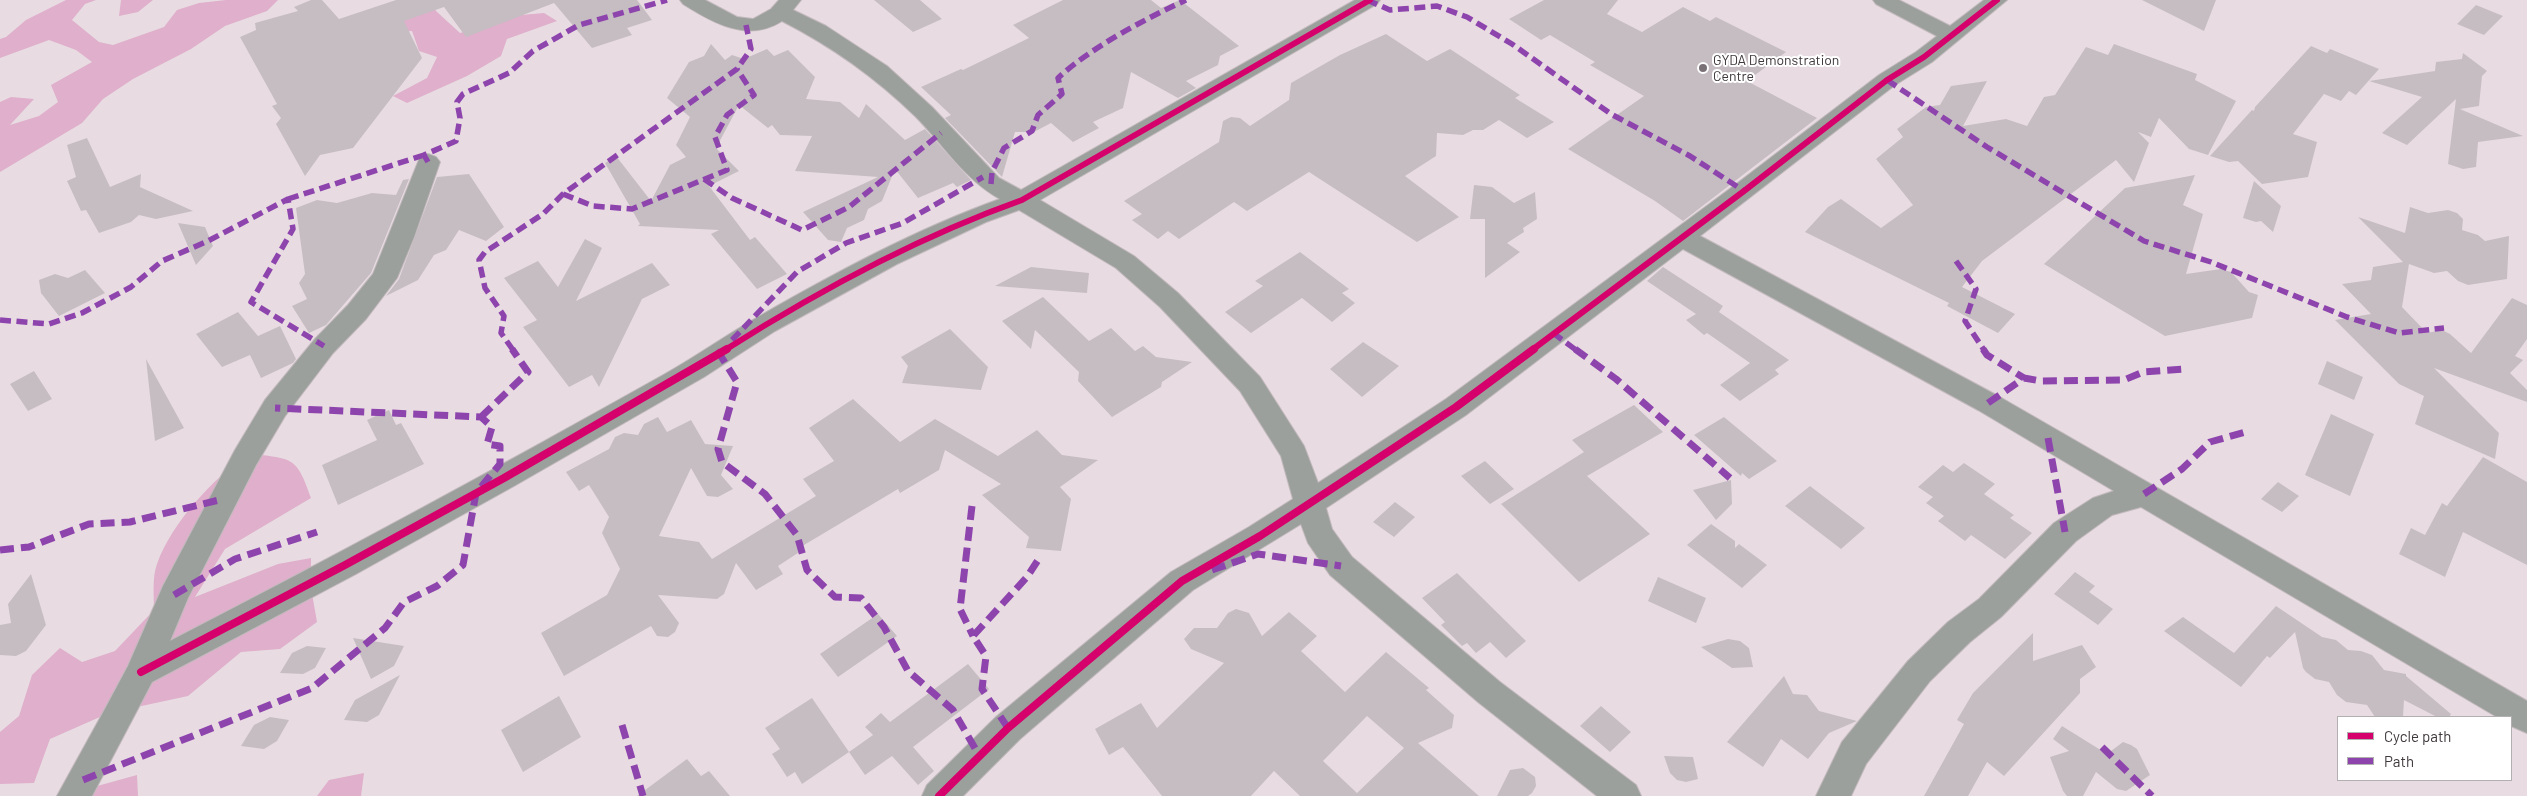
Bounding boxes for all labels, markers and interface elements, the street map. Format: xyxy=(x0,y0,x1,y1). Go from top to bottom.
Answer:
place label: GYDA Demonstration Centre xyxy=(1713,52,1839,84)
marker: GYDA Demonstration Centre xyxy=(1697,62,1709,74)
legend xyxy=(2337,716,2512,781)
text: Cycle path xyxy=(2384,727,2451,745)
text: Path xyxy=(2384,752,2414,770)

